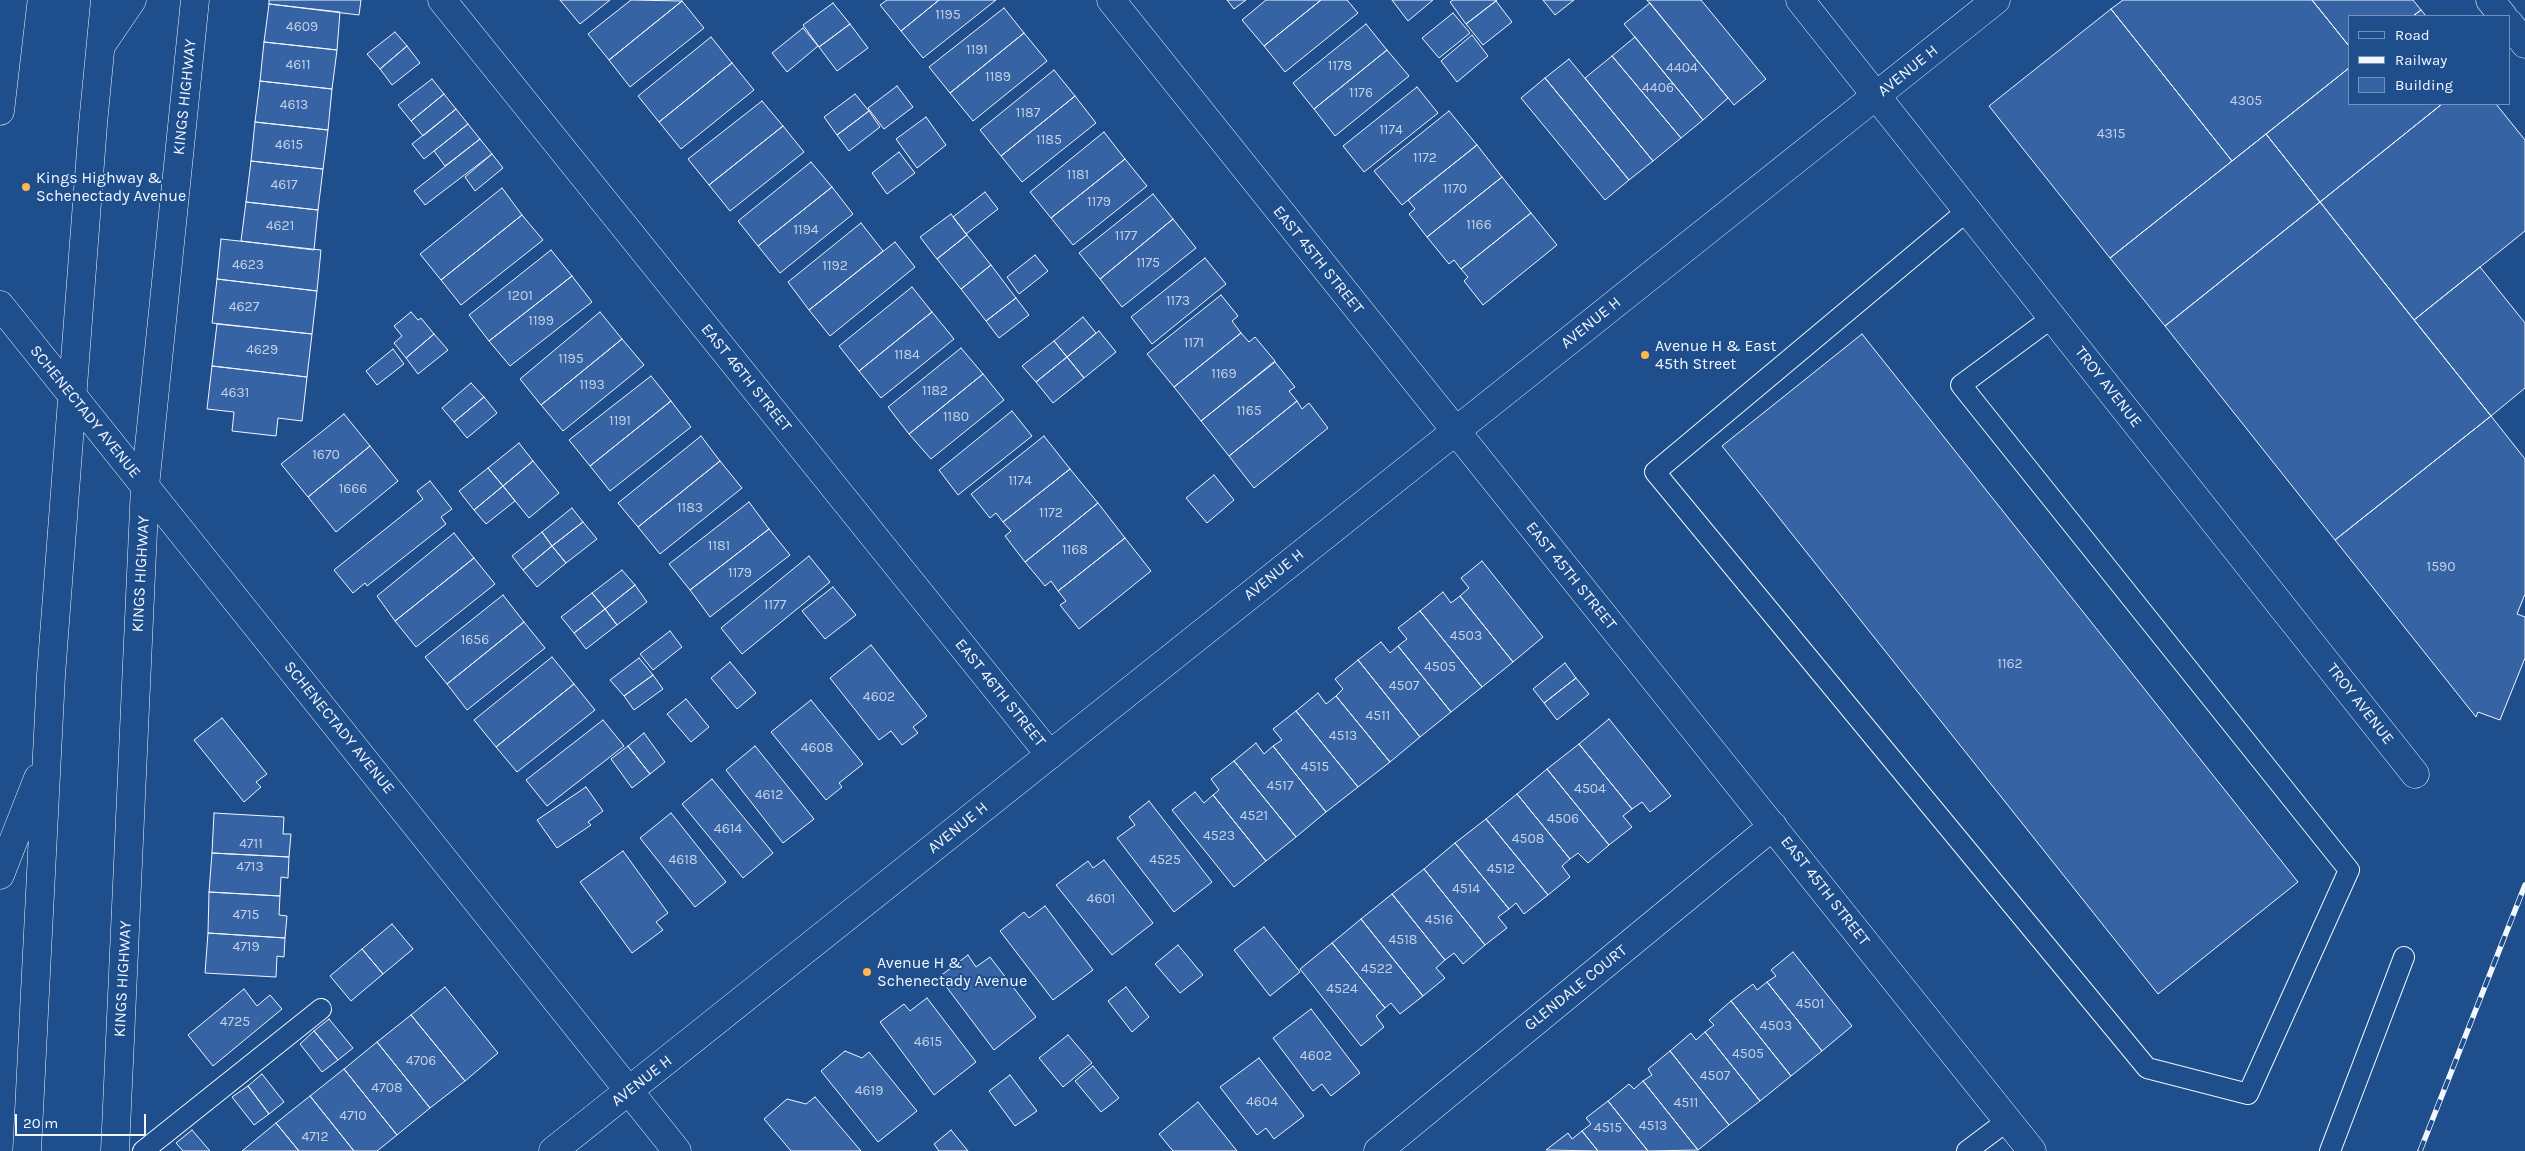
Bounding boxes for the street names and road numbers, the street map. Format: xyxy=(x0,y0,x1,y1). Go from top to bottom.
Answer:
street label: KINGS HIGHWAY xyxy=(169,38,201,156)
street label: AVENUE H xyxy=(1874,41,1942,101)
street label: EAST 45TH STREET xyxy=(1268,202,1368,318)
street label: AVENUE H xyxy=(1557,293,1625,353)
street label: EAST 46TH STREET xyxy=(696,320,796,436)
street label: SCHENECTADY AVENUE xyxy=(26,342,144,482)
street label: TROY AVENUE xyxy=(2070,343,2146,431)
street label: KINGS HIGHWAY xyxy=(128,515,154,633)
street label: EAST 45TH STREET xyxy=(1521,518,1621,634)
street label: AVENUE H xyxy=(1240,545,1308,605)
street label: EAST 46TH STREET xyxy=(950,635,1050,751)
street label: SCHENECTADY AVENUE xyxy=(280,658,398,798)
street label: TROY AVENUE xyxy=(2322,660,2398,748)
street label: AVENUE H xyxy=(924,798,992,858)
street label: EAST 45TH STREET xyxy=(1776,832,1874,950)
street label: KINGS HIGHWAY xyxy=(110,920,136,1038)
street label: GLENDALE COURT xyxy=(1521,941,1631,1035)
street label: AVENUE H xyxy=(608,1051,676,1111)

